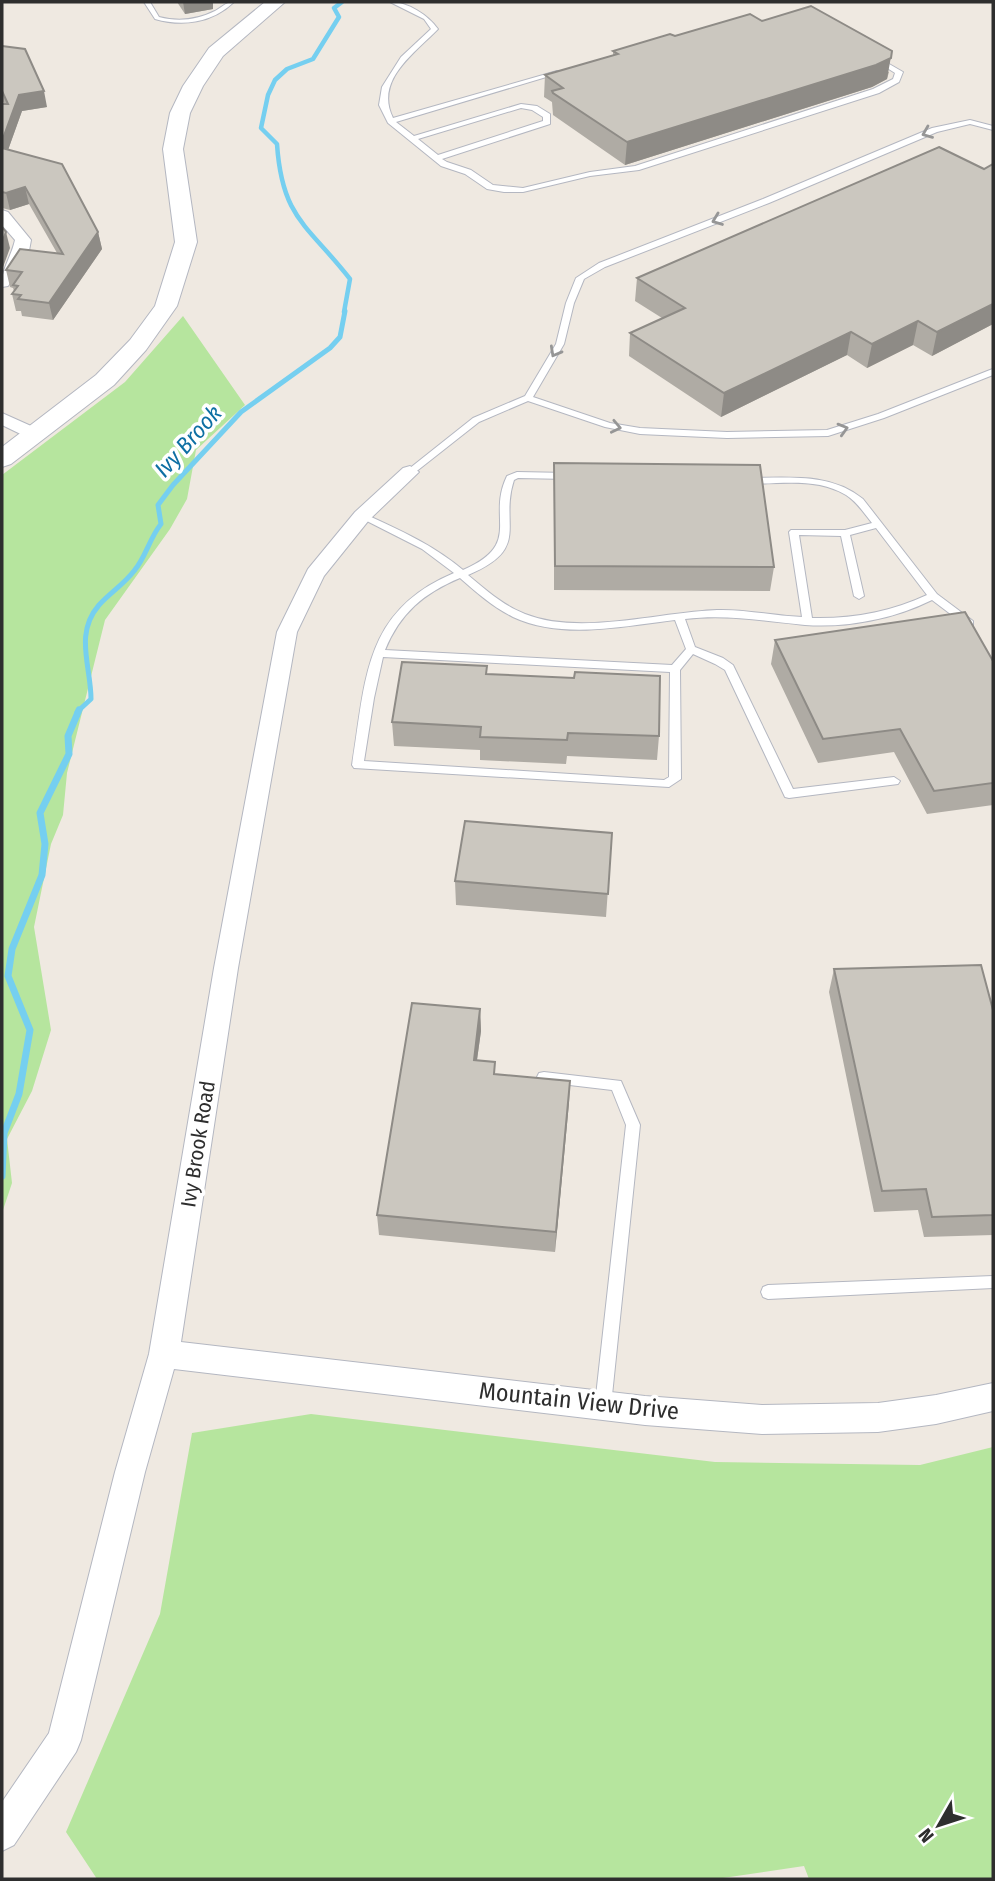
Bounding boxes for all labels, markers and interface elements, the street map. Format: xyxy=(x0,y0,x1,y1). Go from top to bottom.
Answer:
one-way arrow xyxy=(922,125,934,139)
one-way arrow xyxy=(711,212,723,226)
one-way arrow xyxy=(550,345,563,358)
water label: Ivy Brook xyxy=(148,399,228,483)
one-way arrow xyxy=(610,418,622,433)
one-way arrow xyxy=(837,422,849,437)
street label: Ivy Brook Road xyxy=(175,1079,221,1209)
street label: Mountain View Drive xyxy=(478,1377,680,1425)
north arrow xyxy=(904,1790,974,1860)
text: N xyxy=(914,1824,939,1847)

